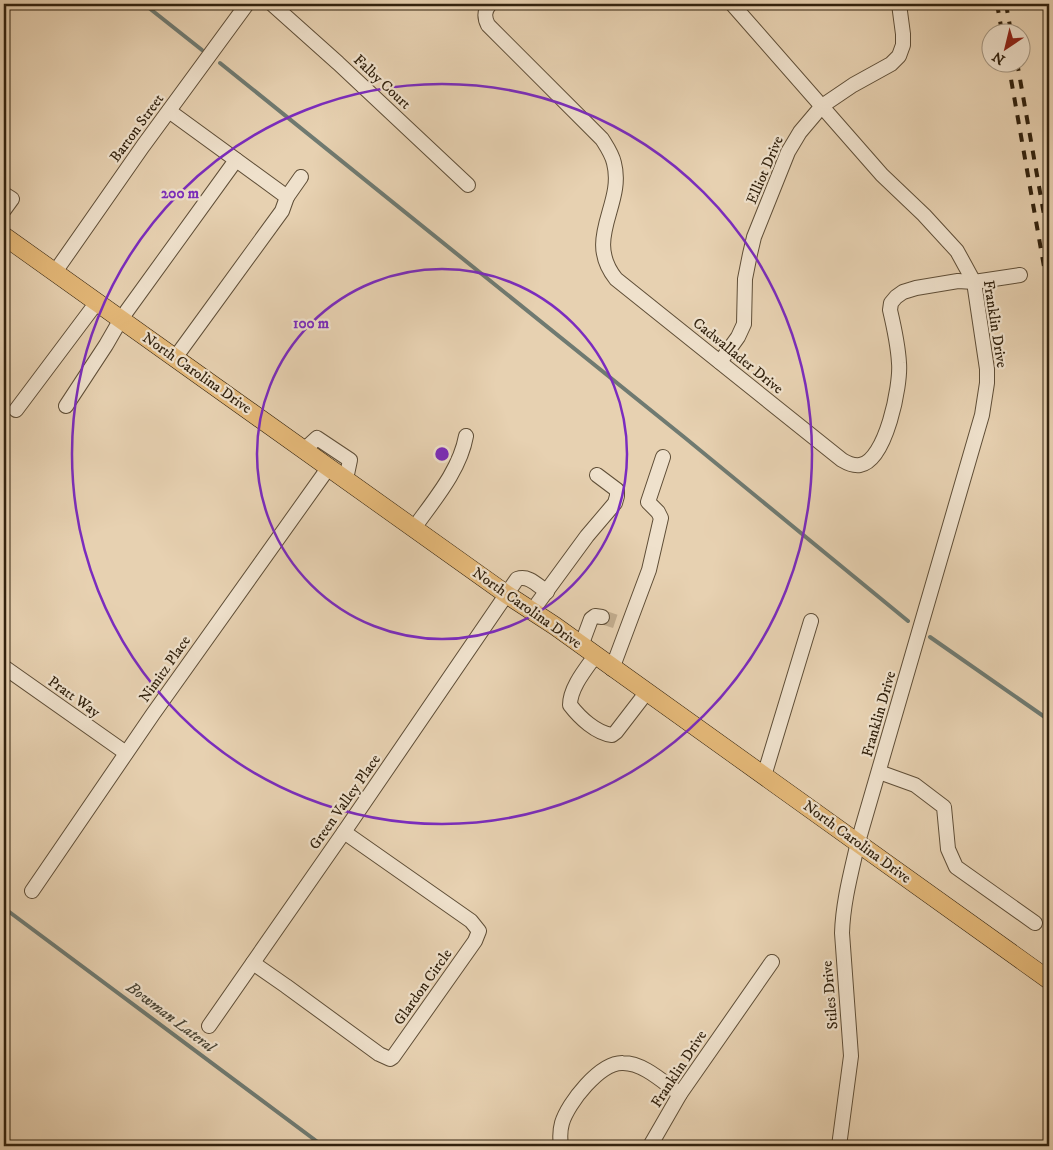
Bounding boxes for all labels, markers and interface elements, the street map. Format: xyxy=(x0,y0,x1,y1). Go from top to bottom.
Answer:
north arrow xyxy=(980,22,1030,72)
text: N xyxy=(989,47,1009,69)
street label: Falby Court xyxy=(349,51,415,114)
street label: Barton Street xyxy=(106,90,168,166)
street label: Elliot Drive xyxy=(742,133,788,207)
text: 200 m xyxy=(161,184,200,203)
street label: Franklin Drive xyxy=(979,279,1011,369)
text: 100 m xyxy=(293,314,330,333)
street label: Cadwallader Drive xyxy=(689,314,787,398)
street label: North Carolina Drive xyxy=(139,328,255,418)
centre of rings xyxy=(433,445,451,463)
street label: North Carolina Drive xyxy=(469,563,585,653)
street label: Nimitz Place xyxy=(135,632,195,706)
street label: Franklin Drive xyxy=(858,669,900,759)
street label: Pratt Way xyxy=(44,672,105,722)
street label: Green Valley Place xyxy=(305,751,385,853)
street label: North Carolina Drive xyxy=(799,796,915,888)
street label: Glardon Circle xyxy=(390,945,456,1029)
street label: Stiles Drive xyxy=(818,960,842,1030)
water label: Bowman Lateral xyxy=(122,977,221,1058)
street label: Franklin Drive xyxy=(647,1027,711,1111)

